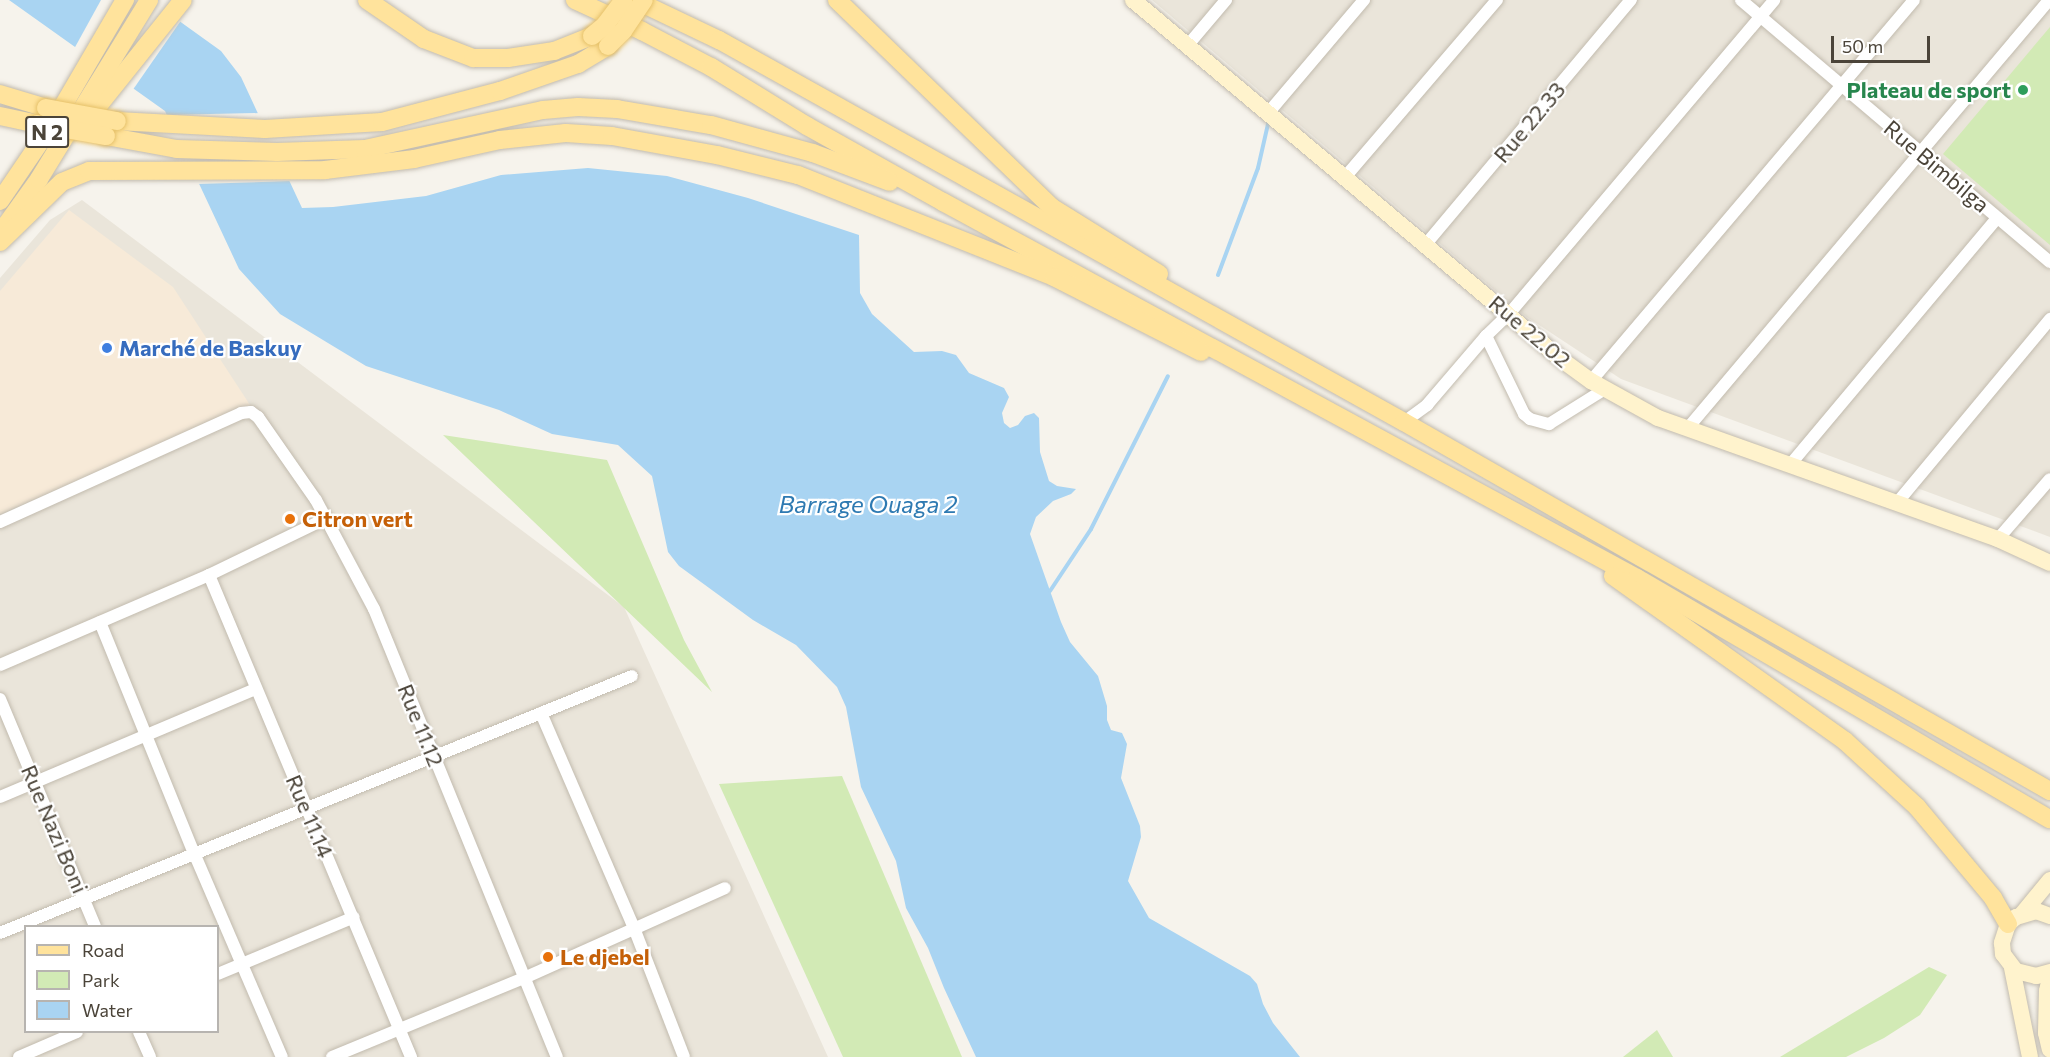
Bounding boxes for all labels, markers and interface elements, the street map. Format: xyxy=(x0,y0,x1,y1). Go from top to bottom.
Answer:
scale bar xyxy=(1834,24,1933,62)
text: 50 m xyxy=(1842,35,1883,57)
street label: Rue 22.33 xyxy=(1488,76,1570,168)
place label: Plateau de sport xyxy=(1847,77,2011,103)
marker: Plateau de sport xyxy=(2016,83,2030,97)
road number: N 2 xyxy=(24,114,70,150)
street label: Rue Bimbilga xyxy=(1879,114,1995,218)
street label: Rue 22.02 xyxy=(1484,289,1576,373)
place label: Marché de Baskuy xyxy=(119,335,302,361)
marker: Marché de Baskuy xyxy=(100,341,114,355)
water label: Barrage Ouaga 2 xyxy=(779,490,957,518)
place label: Citron vert xyxy=(302,506,413,532)
marker: Citron vert xyxy=(283,512,297,526)
street label: Rue 11.12 xyxy=(393,680,449,770)
street label: Rue Nazi Boni xyxy=(16,761,94,897)
street label: Rue 11.14 xyxy=(281,771,339,861)
legend xyxy=(24,925,219,1033)
text: Road xyxy=(82,939,124,961)
place label: Le djebel xyxy=(560,944,650,970)
marker: Le djebel xyxy=(541,950,555,964)
text: Park xyxy=(82,969,120,991)
text: Water xyxy=(82,999,133,1021)

